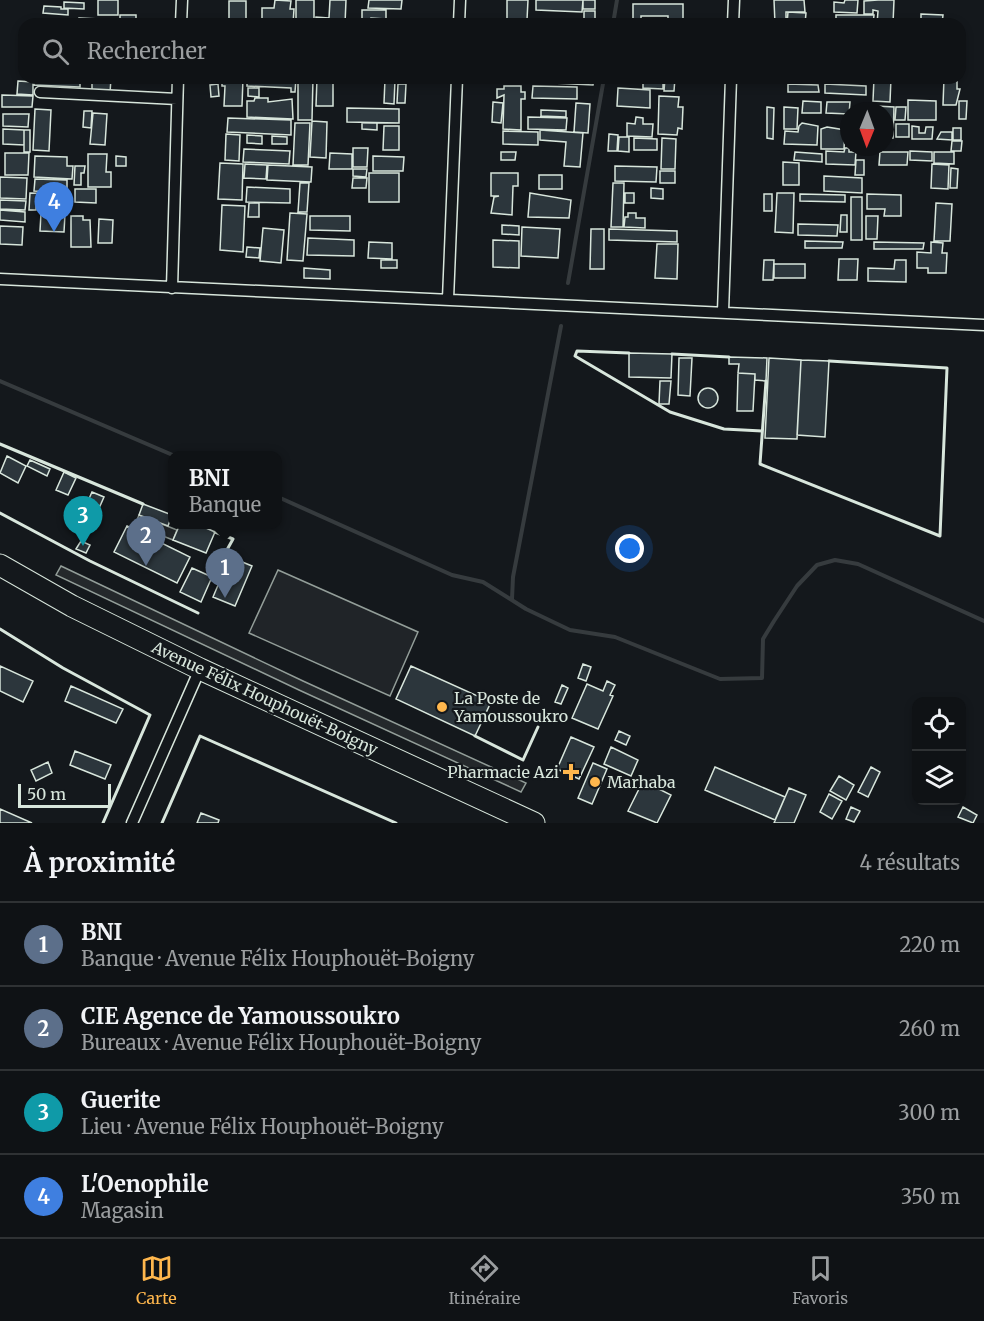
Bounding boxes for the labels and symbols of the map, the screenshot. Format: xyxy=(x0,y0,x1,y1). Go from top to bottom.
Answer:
north arrow xyxy=(840,102,894,156)
pin: 4 xyxy=(34,182,74,232)
pin: 3 xyxy=(64,496,103,546)
pin: 2 xyxy=(126,516,166,566)
your location xyxy=(615,534,644,563)
pin: 1 xyxy=(206,548,244,598)
street label: Avenue Félix Houphouët-Boigny xyxy=(148,636,382,760)
place label: La Poste de Yamoussoukro xyxy=(453,688,568,726)
marker: La Poste de Yamoussoukro xyxy=(435,700,449,714)
place label: Pharmacie Azi xyxy=(447,762,559,782)
marker: Pharmacie Azi xyxy=(564,765,578,779)
place label: Marhaba xyxy=(607,772,676,792)
marker: Marhaba xyxy=(588,775,602,789)
scale bar xyxy=(18,781,111,808)

